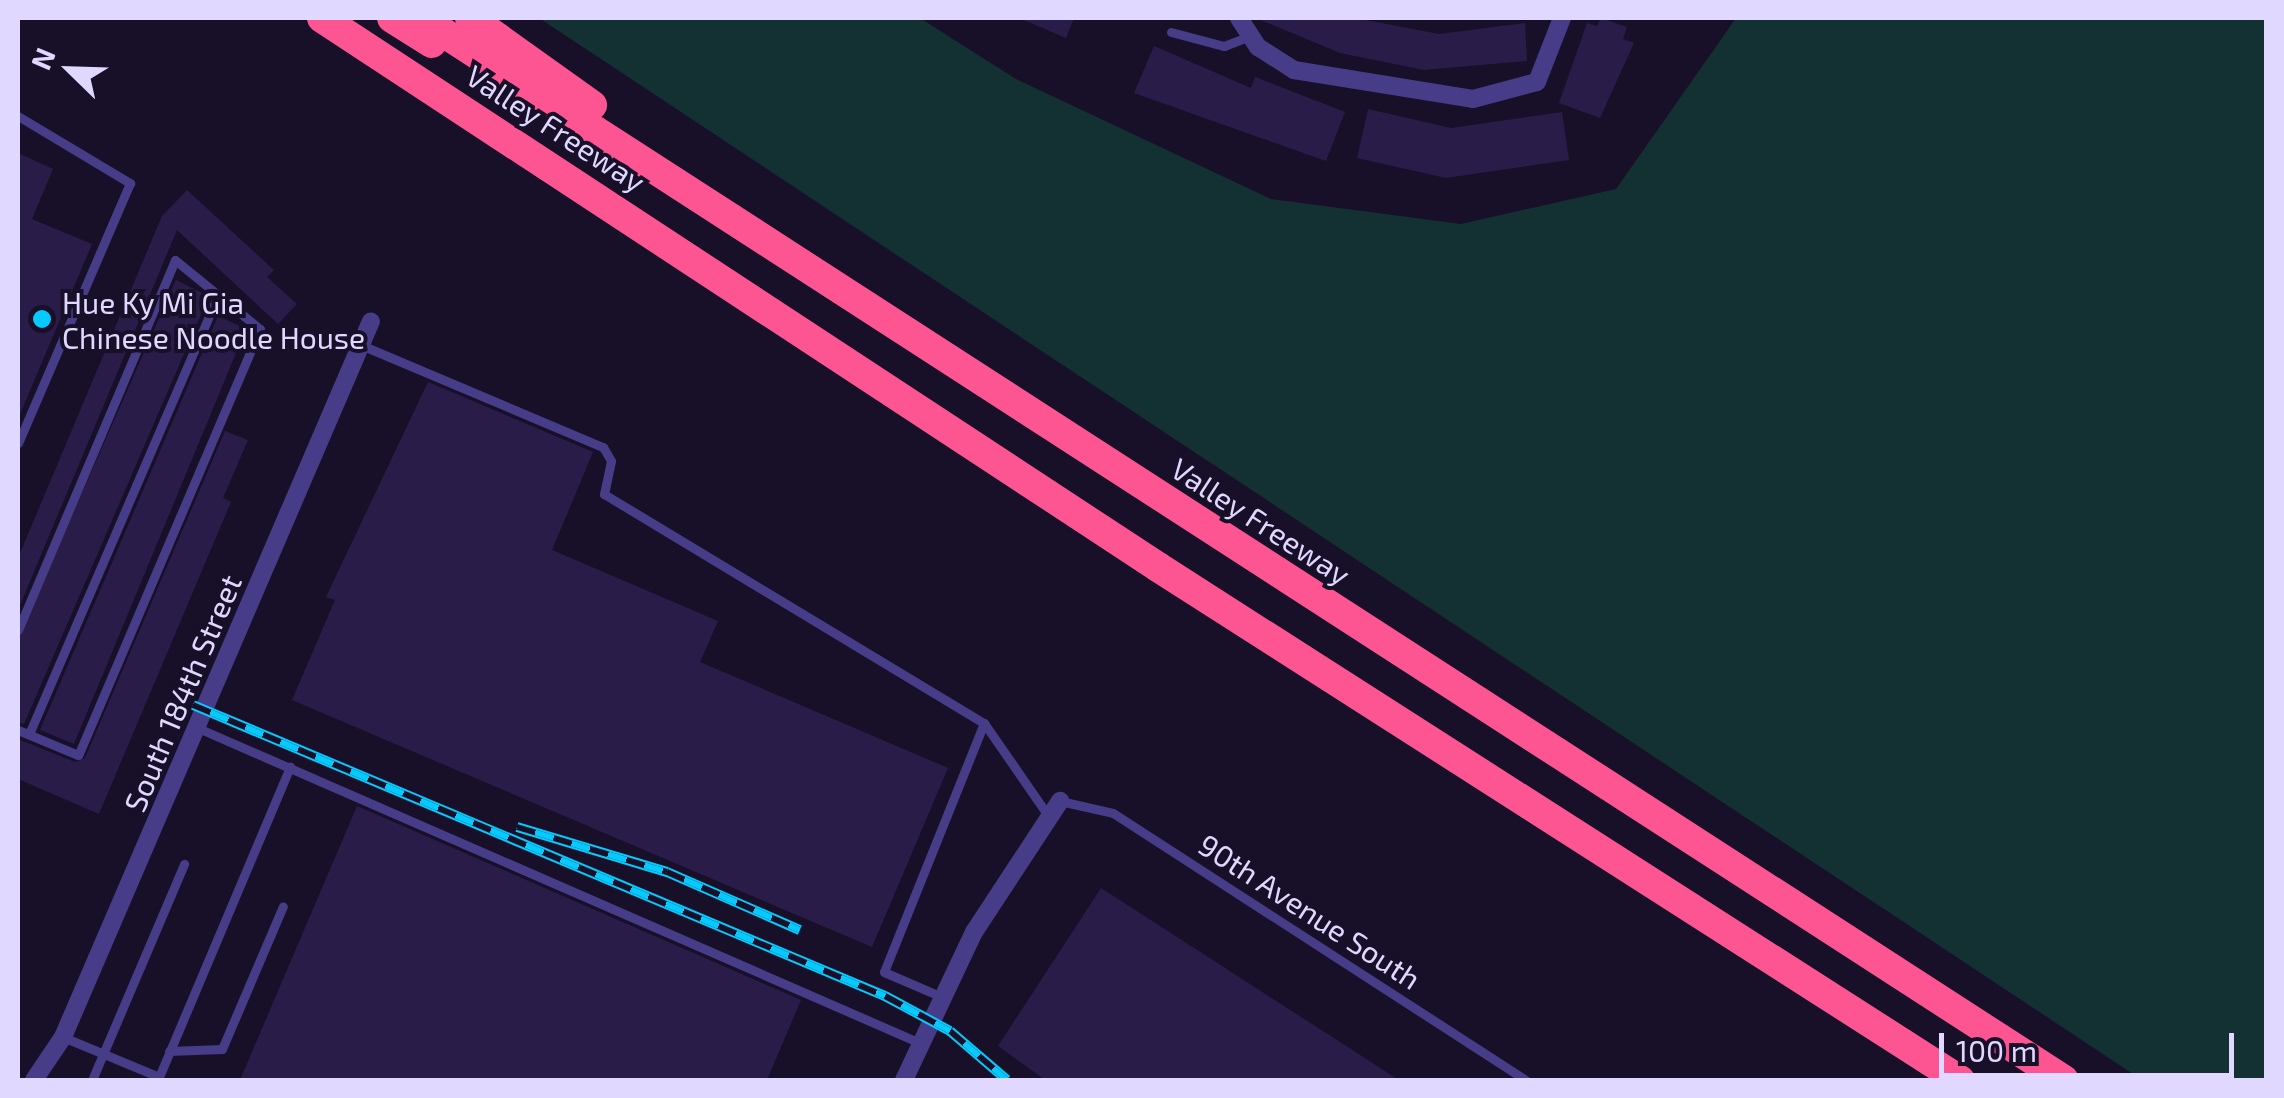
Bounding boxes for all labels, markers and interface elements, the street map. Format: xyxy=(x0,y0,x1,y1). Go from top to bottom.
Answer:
north arrow xyxy=(20,20,120,120)
text: N xyxy=(23,42,62,74)
street label: Valley Freeway xyxy=(459,57,653,199)
place label: Hue Ky Mi Gia Chinese Noodle House xyxy=(62,284,365,354)
marker: Hue Ky Mi Gia Chinese Noodle House xyxy=(31,308,53,330)
street label: Valley Freeway xyxy=(1164,450,1358,592)
street label: South 184th Street xyxy=(116,569,248,817)
street label: 90th Avenue South xyxy=(1192,826,1428,996)
scale bar xyxy=(1944,1013,2239,1075)
text: 100 m xyxy=(1956,1032,2037,1068)

